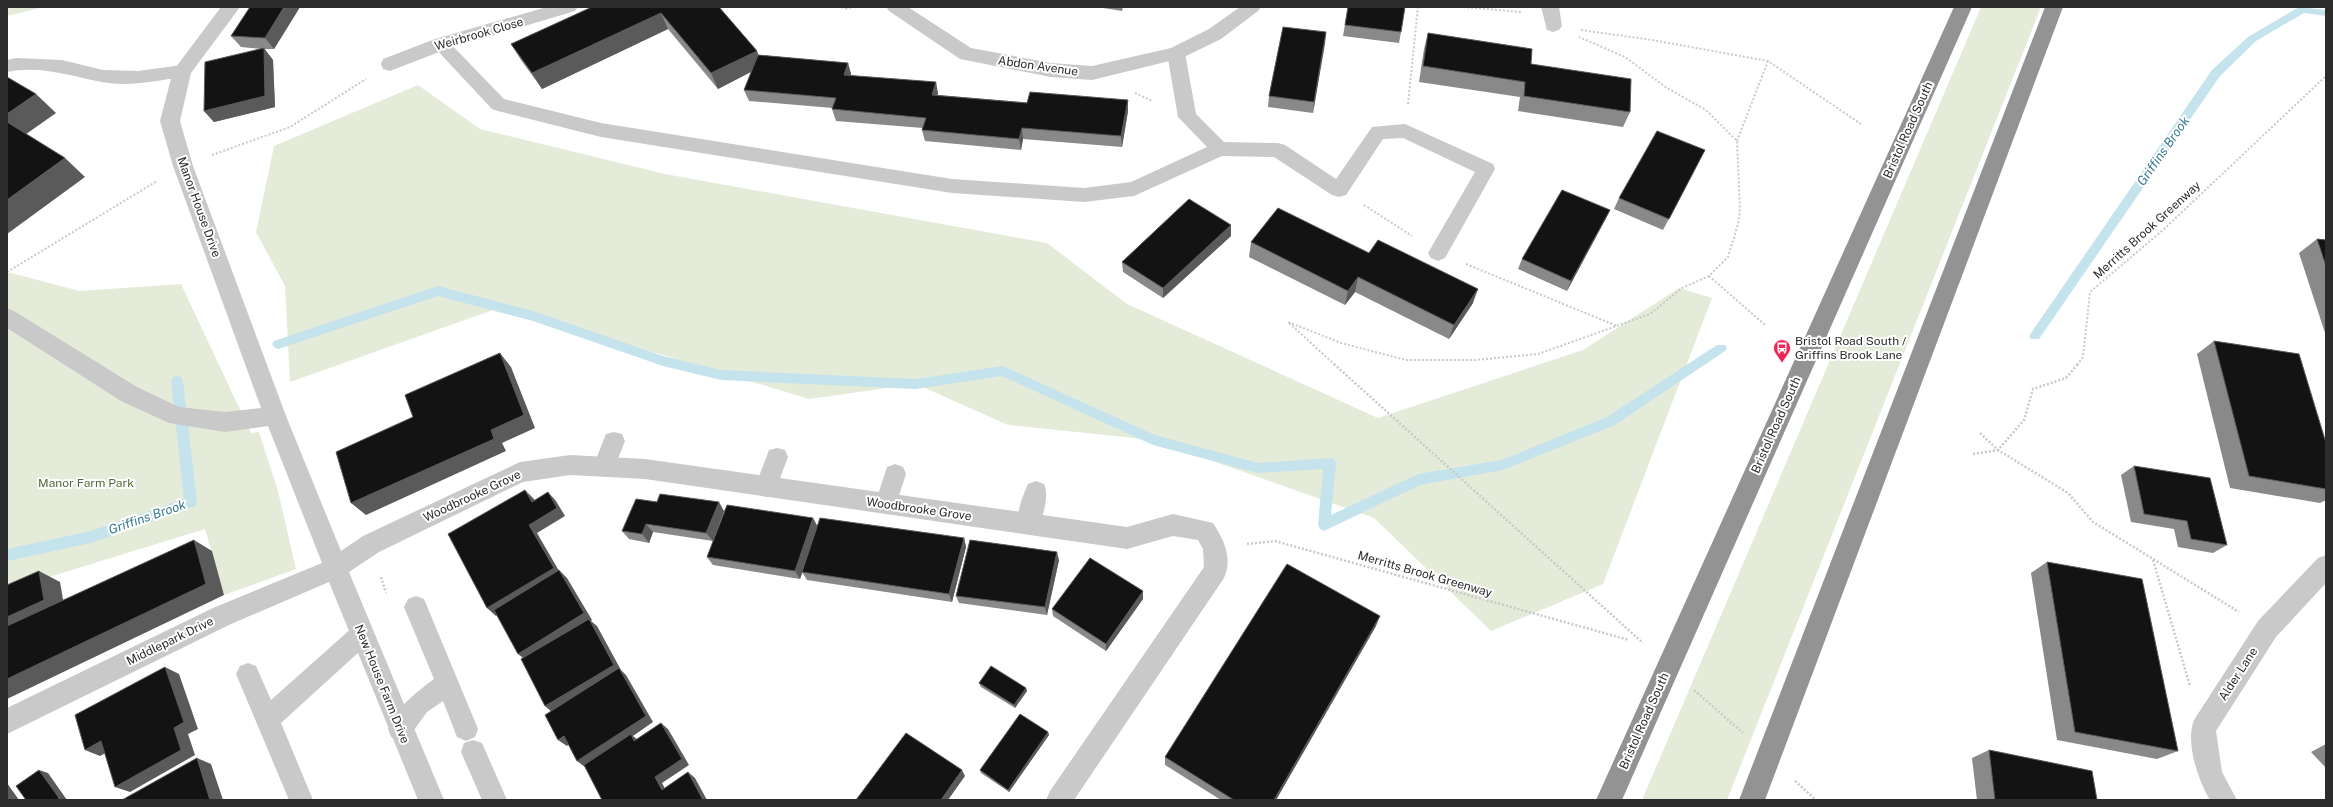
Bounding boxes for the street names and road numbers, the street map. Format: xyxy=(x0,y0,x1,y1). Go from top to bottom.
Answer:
street label: Weirbrook Close xyxy=(433,15,525,53)
street label: Abdon Avenue xyxy=(997,53,1079,79)
street label: Bristol Road South xyxy=(1880,79,1936,180)
street label: Manor House Drive xyxy=(174,155,224,259)
street label: Merritts Brook Greenway xyxy=(2091,178,2204,282)
street label: Bristol Road South xyxy=(1748,374,1804,475)
street label: Woodbrooke Grove xyxy=(421,467,523,525)
street label: Woodbrooke Grove xyxy=(866,495,973,523)
street label: Merritts Brook Greenway xyxy=(1356,548,1494,600)
street label: Middlepark Drive xyxy=(124,614,216,668)
street label: New House Farm Drive xyxy=(352,623,412,746)
street label: Alder Lane xyxy=(2216,645,2260,703)
street label: Bristol Road South xyxy=(1616,670,1672,771)

